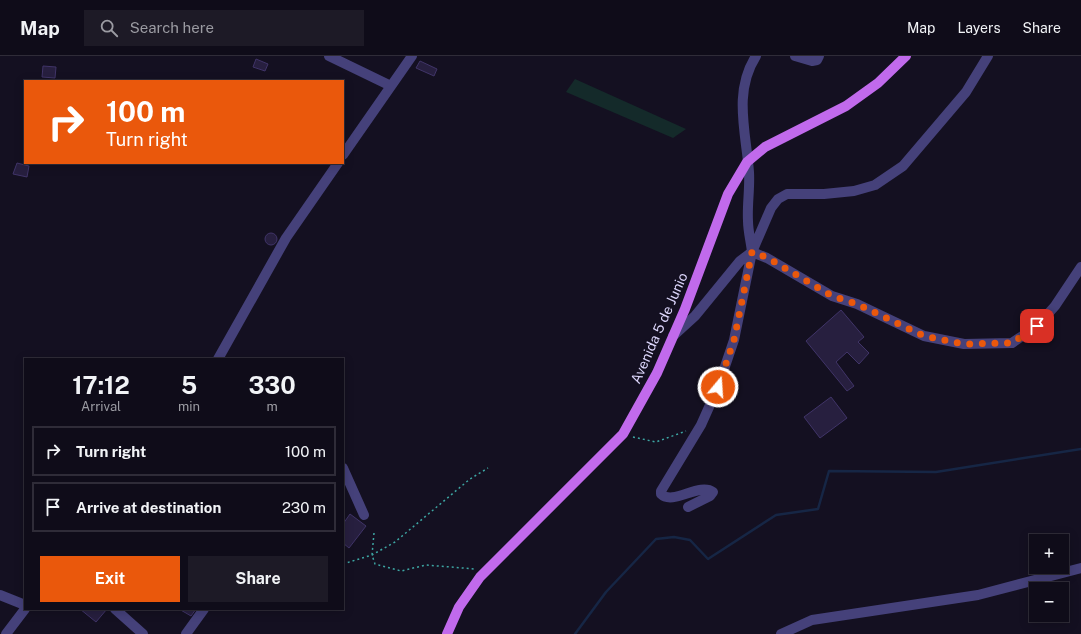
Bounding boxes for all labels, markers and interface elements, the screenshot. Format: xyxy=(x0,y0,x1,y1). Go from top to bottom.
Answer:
search box xyxy=(84,10,364,46)
text: Map xyxy=(20,17,60,39)
icon: search xyxy=(98,17,120,39)
text: Search here xyxy=(130,19,214,36)
text: Map xyxy=(907,20,935,36)
text: Layers xyxy=(957,20,1001,36)
text: Share xyxy=(1023,20,1061,36)
text: 100 m xyxy=(106,95,185,128)
icon: right xyxy=(40,96,92,148)
text: Turn right xyxy=(106,129,188,150)
street label: Avenida 5 de Junio xyxy=(627,270,691,386)
pin xyxy=(1020,309,1054,343)
icon: arrive xyxy=(1026,315,1048,337)
position arrow xyxy=(697,366,739,408)
text: 17:12 xyxy=(72,371,130,399)
text: 5 xyxy=(181,371,197,399)
text: 330 xyxy=(248,371,296,399)
text: Arrival xyxy=(81,399,121,414)
text: min xyxy=(178,399,200,414)
text: m xyxy=(266,399,278,414)
icon: right xyxy=(42,440,64,462)
text: Turn right xyxy=(76,443,146,460)
text: 100 m xyxy=(285,443,326,460)
icon: arrive xyxy=(42,496,64,518)
text: Arrive at destination xyxy=(76,499,221,516)
text: 230 m xyxy=(282,499,326,516)
map controls xyxy=(1029,534,1069,622)
button: + xyxy=(1029,534,1069,574)
button: Exit xyxy=(40,556,180,602)
button: Share xyxy=(188,556,328,602)
button: − xyxy=(1029,582,1069,622)

